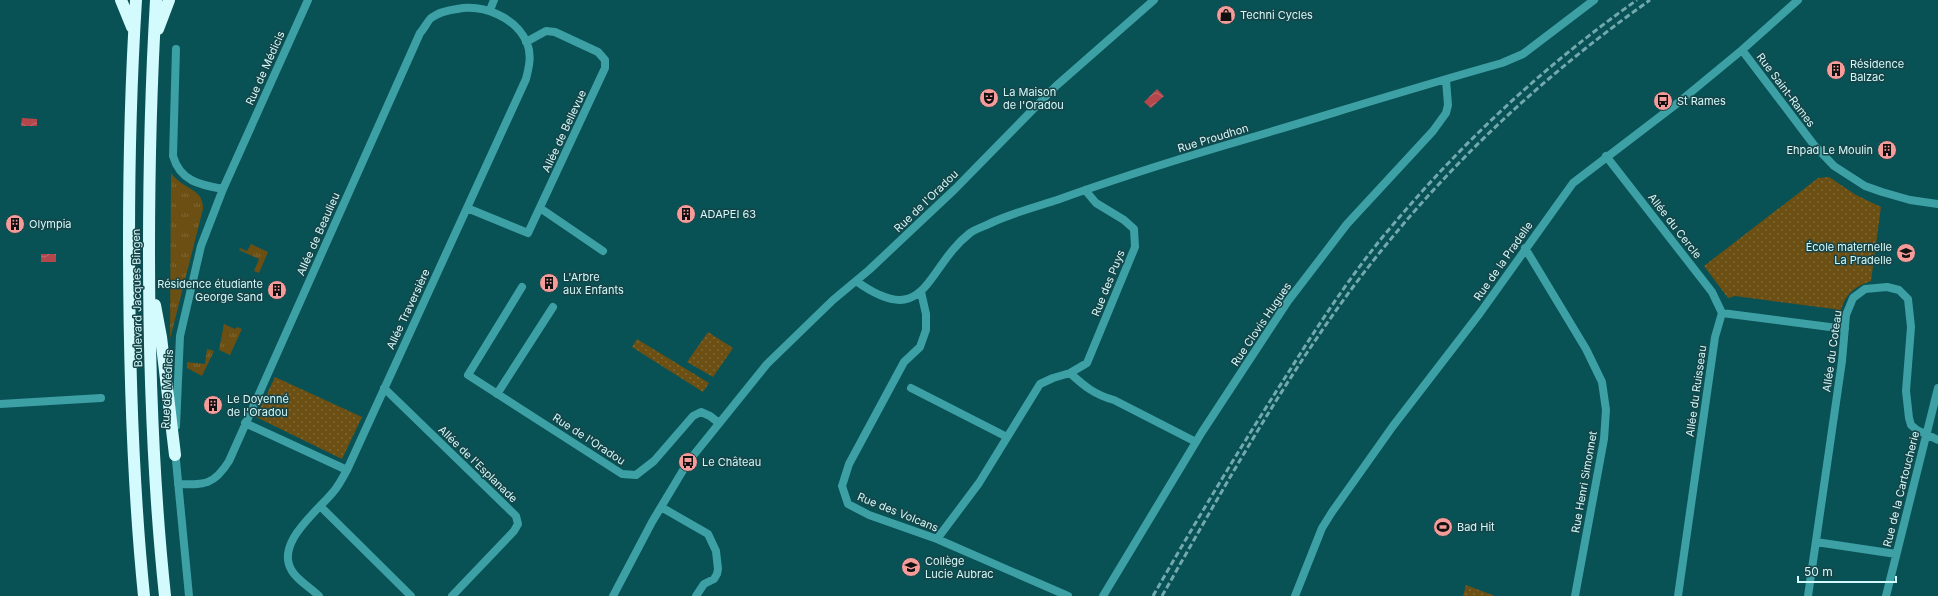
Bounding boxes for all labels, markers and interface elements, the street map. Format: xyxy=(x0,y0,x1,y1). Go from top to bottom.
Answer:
shop icon: Techni Cycles xyxy=(1215,4,1237,26)
place label: Techni Cycles xyxy=(1240,8,1313,22)
street label: Rue de Médicis xyxy=(242,29,288,107)
street label: Rue Saint-Rames xyxy=(1754,50,1818,130)
place label: Résidence Balzac xyxy=(1850,57,1904,84)
building icon: Résidence Balzac xyxy=(1825,59,1847,81)
place label: La Maison de l'Oradou xyxy=(1003,85,1064,112)
theatre icon: La Maison de l'Oradou xyxy=(978,87,1000,109)
street label: Allée de Bellevue xyxy=(539,88,589,174)
bus stop icon: St Rames xyxy=(1652,90,1674,112)
place label: St Rames xyxy=(1677,94,1726,108)
street label: Rue Proudhon xyxy=(1176,121,1250,155)
building icon: Ehpad Le Moulin xyxy=(1876,139,1898,161)
place label: Ehpad Le Moulin xyxy=(1786,143,1873,157)
street label: Rue de l'Oradou xyxy=(891,167,961,235)
street label: Allée de Beaulieu xyxy=(293,190,343,278)
street label: Allée du Cercle xyxy=(1645,191,1705,261)
building icon: ADAPEI 63 xyxy=(675,203,697,225)
place label: ADAPEI 63 xyxy=(700,207,756,221)
building icon: Olympia xyxy=(4,213,26,235)
place label: Olympia xyxy=(29,217,72,231)
street label: Rue de la Pradelle xyxy=(1470,219,1536,303)
street label: Boulevard Jacques Bingen xyxy=(129,229,145,367)
place label: École maternelle La Pradelle xyxy=(1806,240,1892,267)
school or university icon: École maternelle La Pradelle xyxy=(1895,242,1917,264)
street label: Rue des Puys xyxy=(1088,247,1128,318)
street label: Allée Traversière xyxy=(383,267,433,351)
place label: L'Arbre aux Enfants xyxy=(563,270,624,297)
building icon: L'Arbre aux Enfants xyxy=(538,272,560,294)
place label: Résidence étudiante George Sand xyxy=(157,277,263,304)
building icon: Résidence étudiante George Sand xyxy=(266,279,288,301)
street label: Rue Clovis Hugues xyxy=(1228,279,1294,369)
street label: Allée du Coteau xyxy=(1819,309,1845,393)
street label: Allée du Ruisseau xyxy=(1683,344,1709,438)
street label: Rue de Médicis xyxy=(158,349,176,429)
place label: Le Doyenné de l'Oradou xyxy=(227,392,289,419)
building icon: Le Doyenné de l'Oradou xyxy=(202,394,224,416)
street label: Rue de l'Oradou xyxy=(550,410,628,468)
street label: Allée de l'Esplanade xyxy=(435,423,521,505)
street label: Rue Henri Simonnet xyxy=(1568,430,1600,534)
street label: Rue de la Cartoucherie xyxy=(1880,430,1922,548)
bus stop icon: Le Château xyxy=(677,451,699,473)
place label: Le Château xyxy=(702,455,761,469)
street label: Rue des Volcans xyxy=(855,489,941,535)
sports icon: Bad Hit xyxy=(1432,516,1454,538)
place label: Bad Hit xyxy=(1457,520,1495,534)
place label: Collège Lucie Aubrac xyxy=(925,554,994,581)
school or university icon: Collège Lucie Aubrac xyxy=(900,556,922,578)
scale bar xyxy=(1798,558,1896,584)
text: 50 m xyxy=(1804,564,1833,579)

